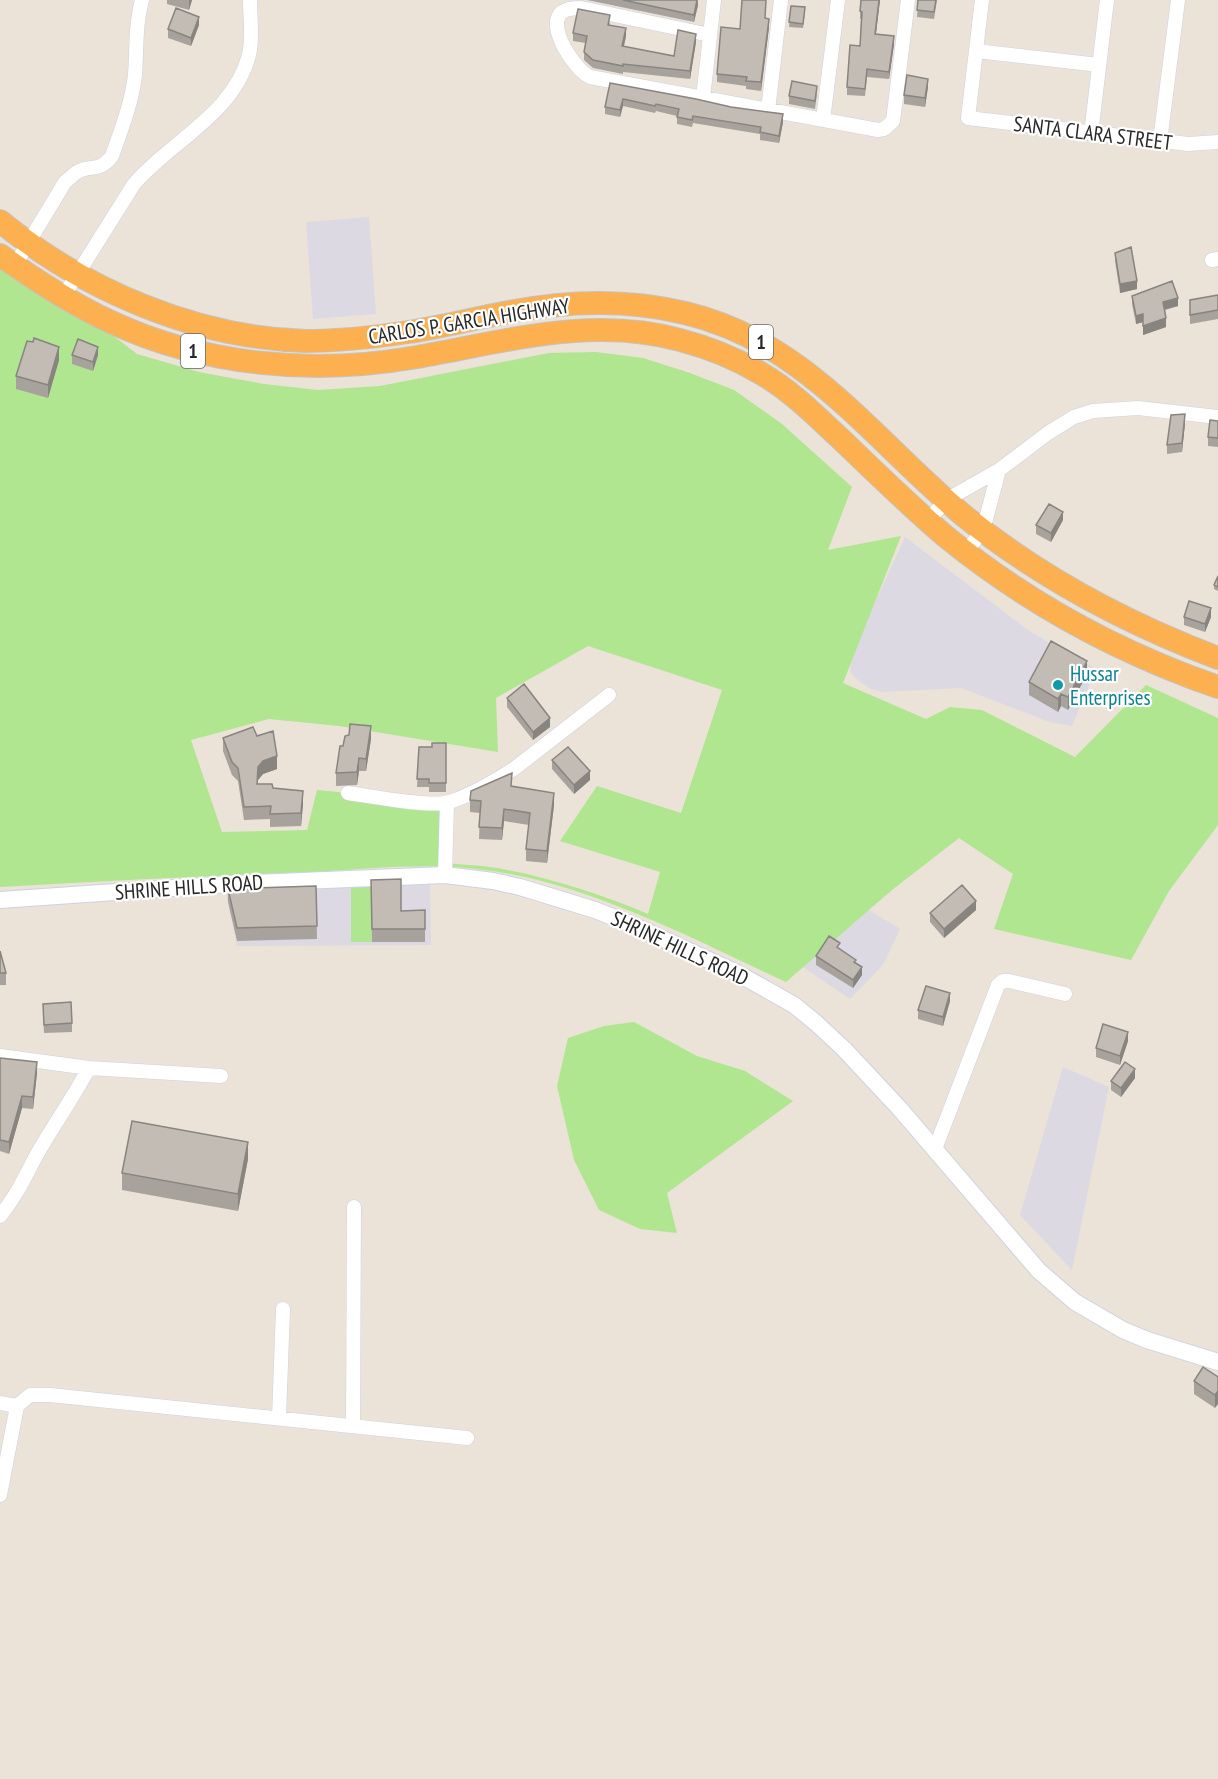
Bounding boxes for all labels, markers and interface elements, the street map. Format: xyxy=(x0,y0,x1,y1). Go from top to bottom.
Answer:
street label: SANTA CLARA STREET xyxy=(1012,110,1174,156)
street label: CARLOS P. GARCIA HIGHWAY xyxy=(367,292,572,350)
road number: 1 xyxy=(749,325,773,359)
road number: 1 xyxy=(181,334,205,368)
place label: Hussar Enterprises xyxy=(1070,660,1151,711)
marker: Hussar Enterprises xyxy=(1051,678,1065,692)
street label: SHRINE HILLS ROAD xyxy=(114,868,264,906)
street label: SHRINE HILLS ROAD xyxy=(607,904,753,992)

